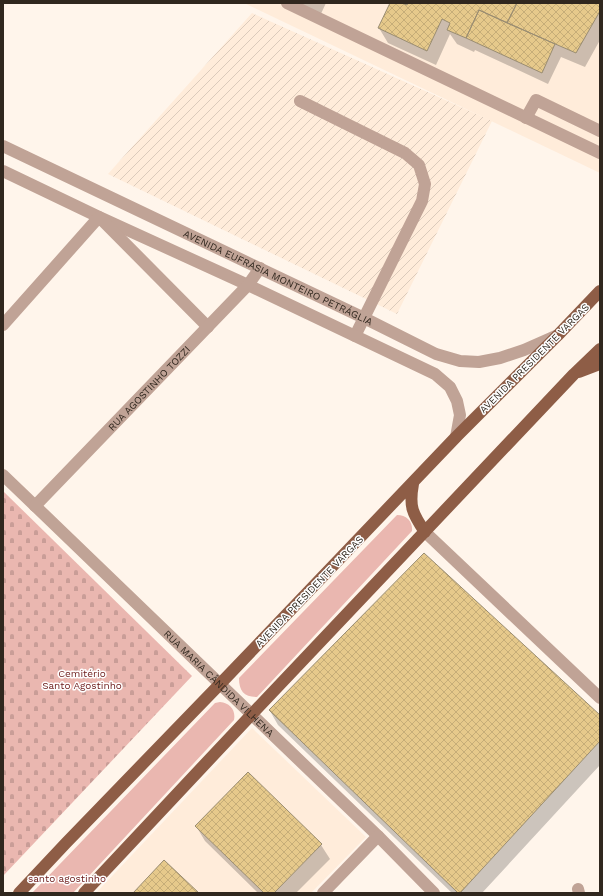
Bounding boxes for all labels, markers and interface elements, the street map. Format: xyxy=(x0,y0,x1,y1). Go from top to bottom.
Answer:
street label: AVENIDA EUFRÁSIA MONTEIRO PETRÁGLIA xyxy=(182,228,375,328)
street label: AVENIDA PRESIDENTE VARGAS xyxy=(477,301,591,415)
street label: RUA AGOSTINHO TOZZI xyxy=(106,344,192,433)
street label: AVENIDA PRESIDENTE VARGAS xyxy=(253,534,365,649)
street label: RUA MARIA CÂNDIDA VILHENA xyxy=(162,628,276,739)
park label: Cemitério Santo Agostinho xyxy=(42,668,122,691)
park label: santo agostinho xyxy=(28,873,106,884)

